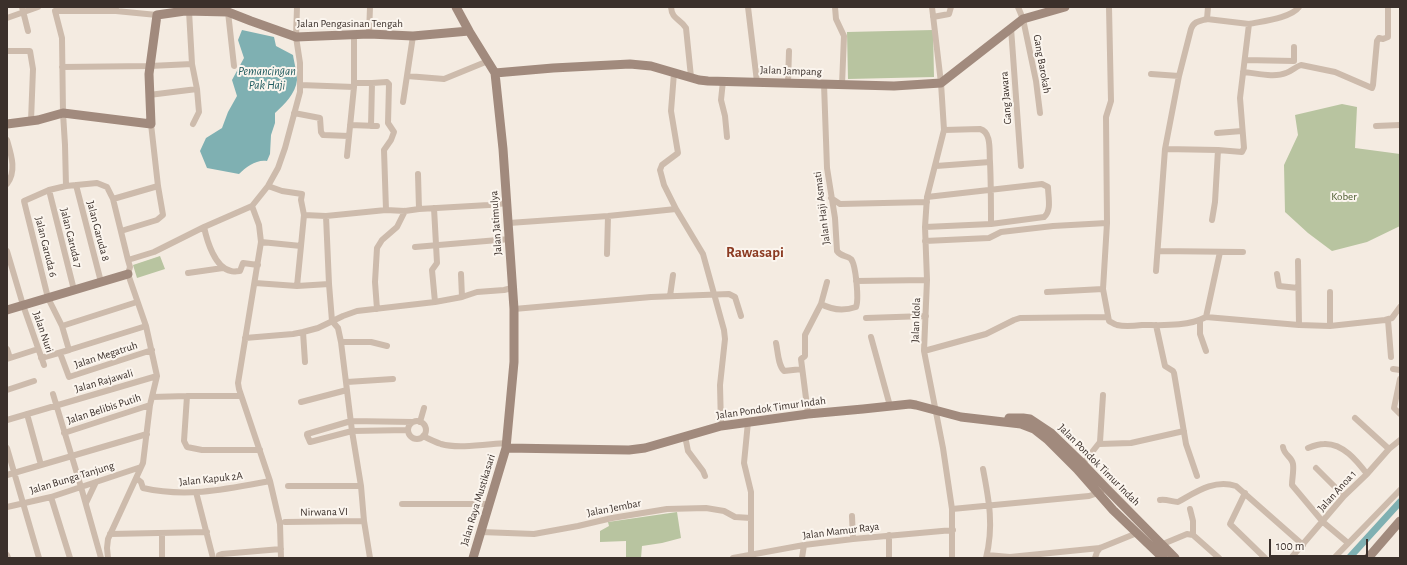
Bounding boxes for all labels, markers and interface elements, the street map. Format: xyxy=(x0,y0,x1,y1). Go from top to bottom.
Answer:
street label: Jalan Pengasinan Tengah xyxy=(297,17,403,31)
street label: Gang Barokah xyxy=(1030,33,1054,95)
street label: Jalan Jampang xyxy=(760,63,822,79)
water label: Pemancingan Pak Haji xyxy=(238,64,296,92)
street label: Gang Jawara xyxy=(998,71,1014,125)
street label: Jalan Haji Asmati xyxy=(811,171,833,245)
street label: Jalan Jatimulya xyxy=(487,190,505,256)
park label: Kober xyxy=(1331,190,1357,204)
street label: Jalan Garuda 8 xyxy=(84,199,112,263)
street label: Jalan Garuda 7 xyxy=(57,207,85,269)
street label: Jalan Garuda 6 xyxy=(32,215,60,279)
district label: Rawasapi xyxy=(726,243,784,261)
street label: Jalan Idola xyxy=(909,297,923,343)
street label: Jalan Nuri xyxy=(30,310,56,354)
street label: Jalan Megatruh xyxy=(73,339,139,371)
street label: Jalan Rajawali xyxy=(73,366,135,396)
street label: Jalan Belibis Putih xyxy=(65,391,143,427)
street label: Jalan Pondok Timur Indah xyxy=(715,394,827,422)
street label: Jalan Pondok Timur Indah xyxy=(1055,421,1143,509)
street label: Jalan Raya Mustikasari xyxy=(458,453,498,547)
street label: Jalan Bunga Tanjung xyxy=(28,459,116,497)
street label: Jalan Anoa 1 xyxy=(1315,467,1359,515)
street label: Jalan Kapuk 2A xyxy=(179,469,243,489)
street label: Jalan Jembar xyxy=(586,496,642,520)
street label: Nirwana VI xyxy=(300,505,348,519)
street label: Jalan Mamur Raya xyxy=(802,520,880,542)
scale bar xyxy=(1271,531,1370,557)
text: 100 m xyxy=(1276,540,1304,552)

